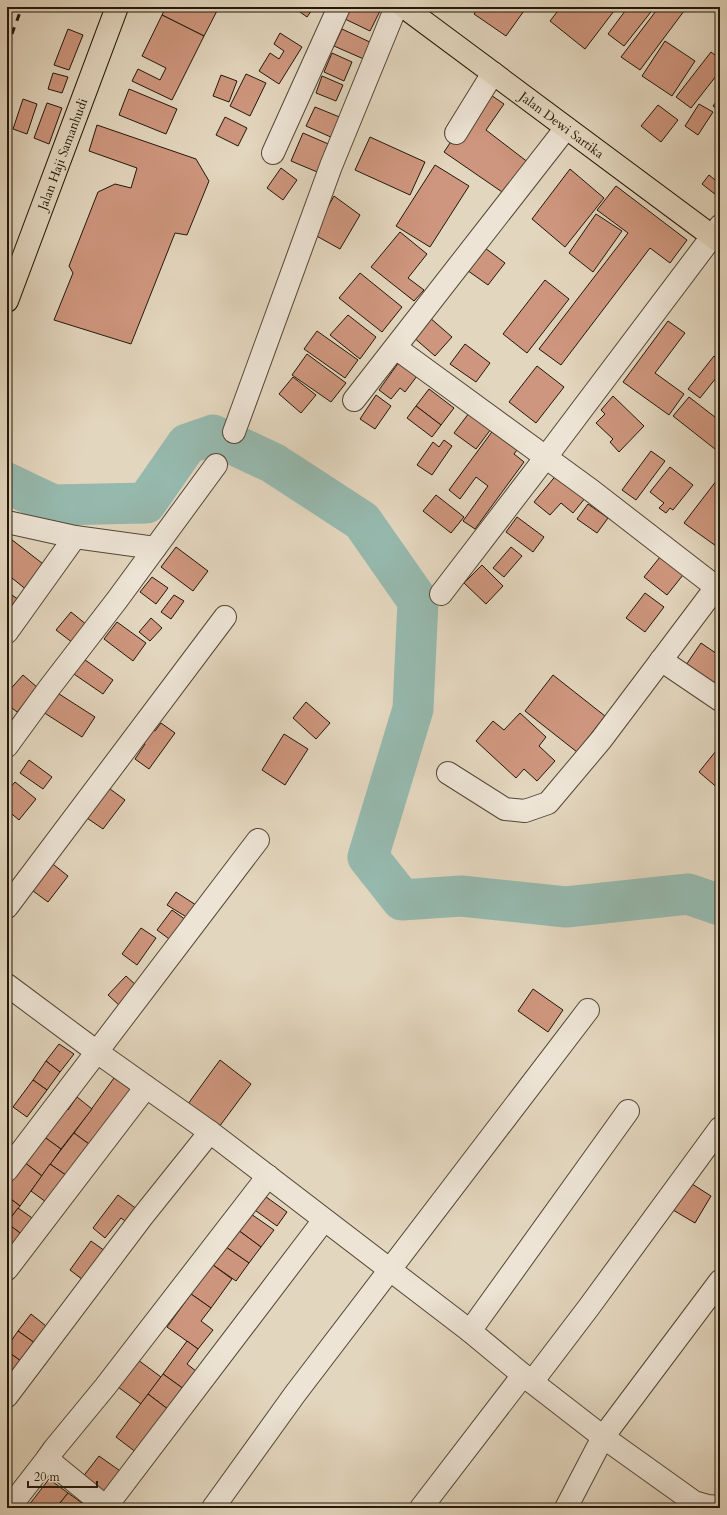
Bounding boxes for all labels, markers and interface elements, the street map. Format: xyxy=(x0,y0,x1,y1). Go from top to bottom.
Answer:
street label: Jalan Dewi Sartika xyxy=(514,87,608,163)
street label: Jalan Haji Samanhudi xyxy=(33,95,92,215)
scale bar xyxy=(28,1463,97,1489)
text: 20 m xyxy=(34,1469,61,1485)

